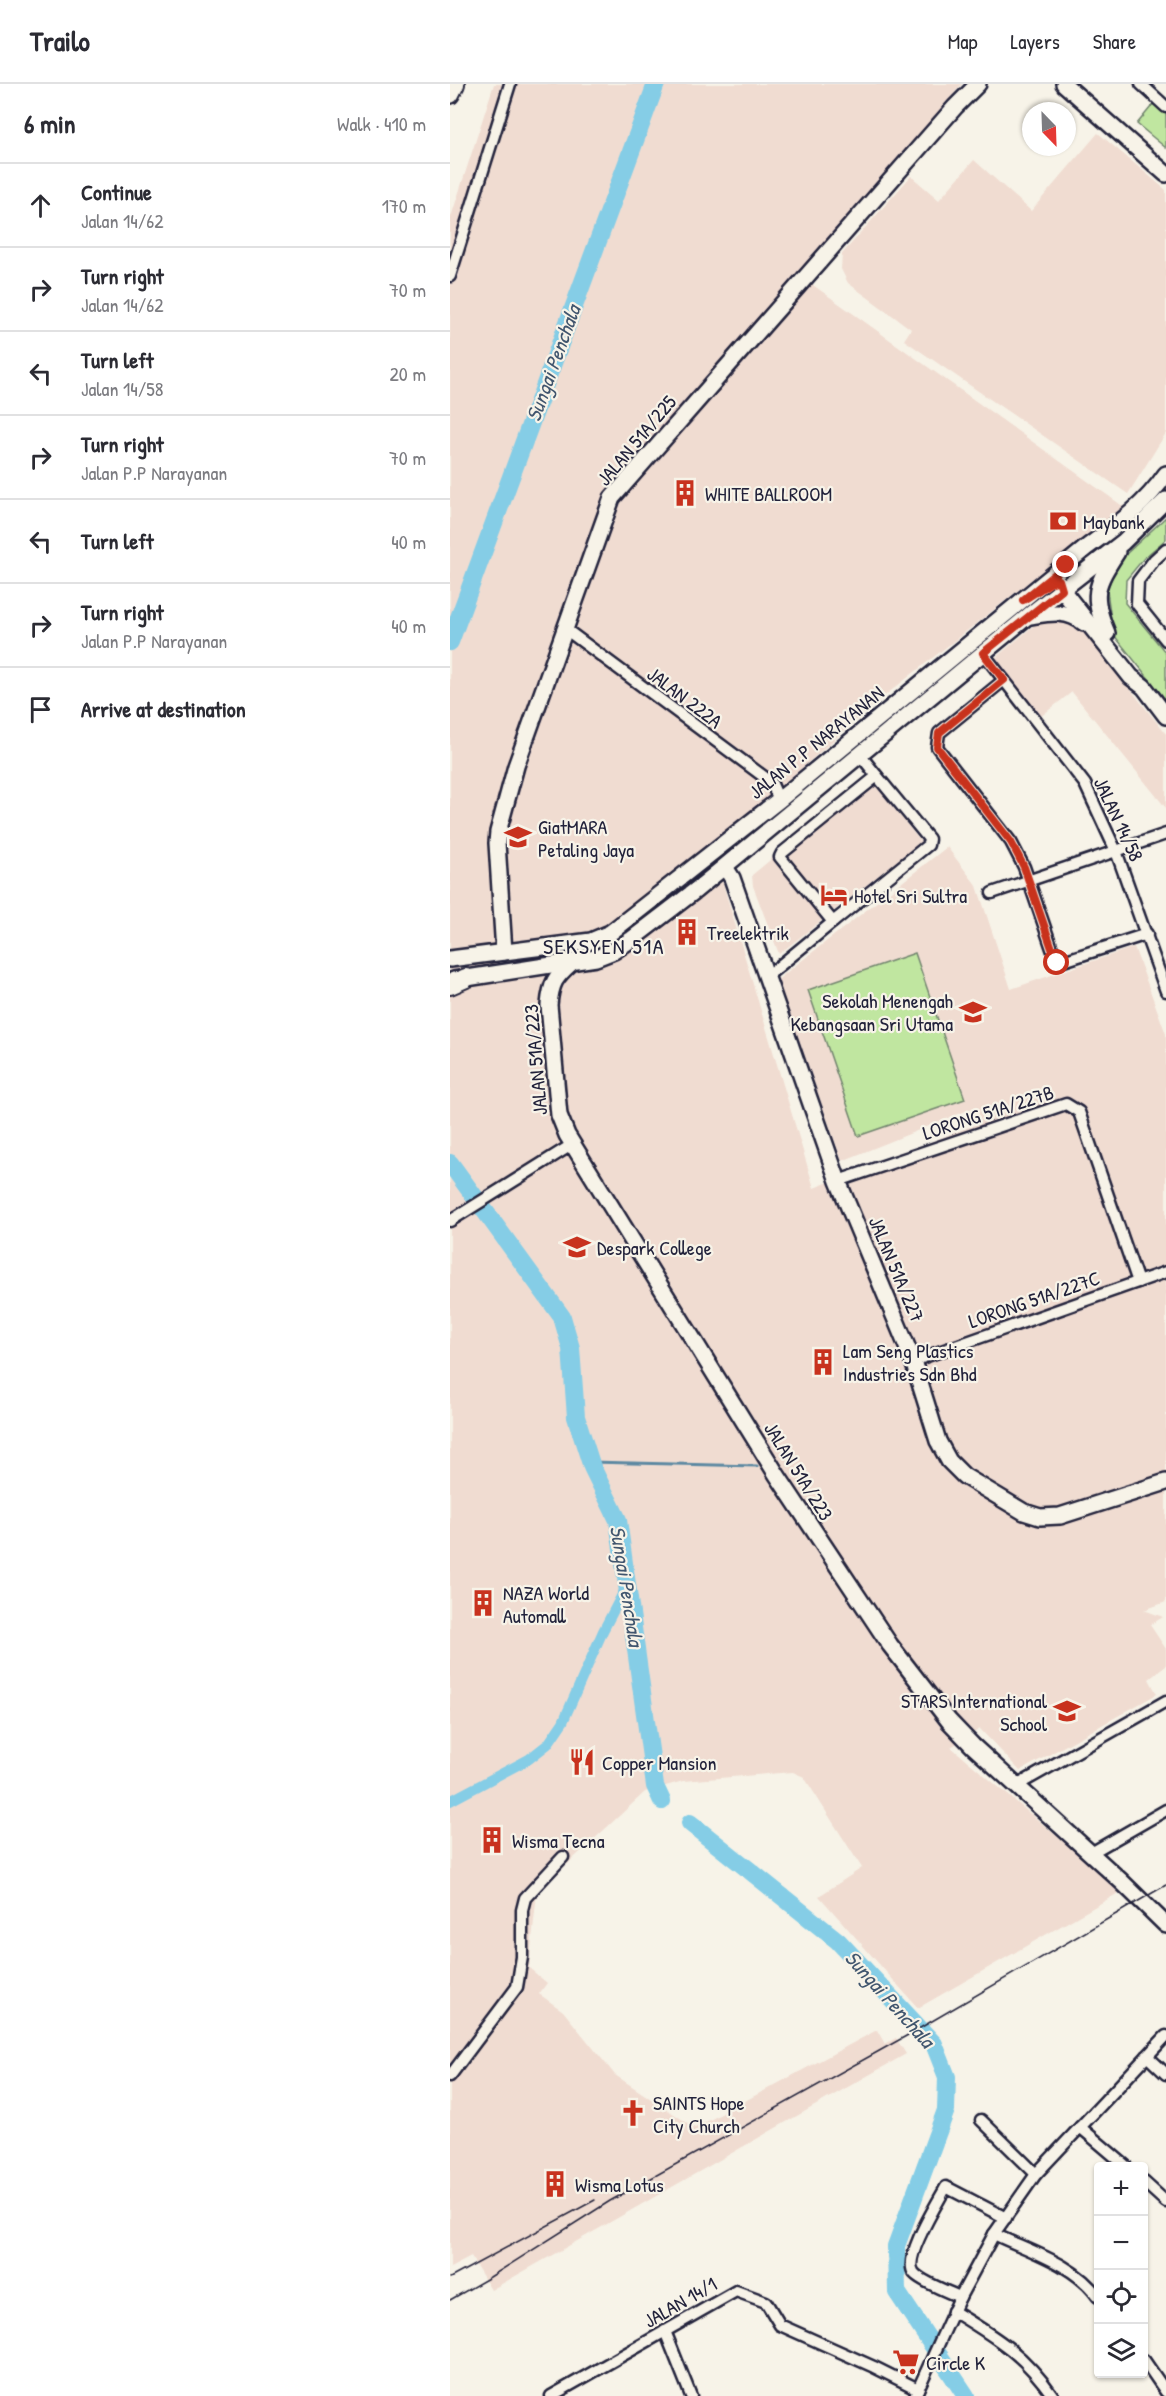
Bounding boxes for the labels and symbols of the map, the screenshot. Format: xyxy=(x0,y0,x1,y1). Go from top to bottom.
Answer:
north arrow xyxy=(1022,102,1076,156)
water label: Sungai Penchala xyxy=(519,298,588,425)
street label: JALAN 51A/225 xyxy=(590,389,682,491)
building icon: WHITE BALLROOM xyxy=(670,478,700,508)
place label: WHITE BALLROOM xyxy=(705,480,832,507)
bank icon: Maybank xyxy=(1048,506,1078,536)
place label: Maybank xyxy=(1083,508,1145,535)
route end xyxy=(1052,551,1078,577)
street label: JALAN 222A xyxy=(642,660,728,734)
street label: JALAN P.P NARAYANAN xyxy=(743,679,889,805)
street label: JALAN 14/58 xyxy=(1088,773,1150,865)
place label: GiatMARA Petaling Jaya xyxy=(538,813,634,863)
school or university icon: GiatMARA Petaling Jaya xyxy=(503,822,533,852)
hotel icon: Hotel Sri Sultra xyxy=(819,880,849,910)
place label: Hotel Sri Sultra xyxy=(854,882,967,909)
building icon: Treelektrik xyxy=(672,917,702,947)
place label: Treelektrik xyxy=(707,919,789,946)
district label: SEKSYEN 51A xyxy=(543,931,665,961)
route start xyxy=(1043,949,1069,975)
place label: Sekolah Menengah Kebangsaan Sri Utama xyxy=(790,987,953,1037)
school or university icon: Sekolah Menengah Kebangsaan Sri Utama xyxy=(958,997,988,1027)
street label: JALAN 51A/223 xyxy=(517,1003,553,1117)
street label: LORONG 51A/227B xyxy=(919,1078,1057,1146)
street label: JALAN 51A/227 xyxy=(863,1212,931,1326)
school or university icon: Despark College xyxy=(562,1232,592,1262)
place label: Despark College xyxy=(597,1234,712,1261)
street label: LORONG 51A/227C xyxy=(965,1264,1103,1334)
place label: Lam Seng Plastics Industries Sdn Bhd xyxy=(843,1337,977,1387)
building icon: Lam Seng Plastics Industries Sdn Bhd xyxy=(808,1347,838,1377)
street label: JALAN 51A/223 xyxy=(758,1417,840,1525)
water label: Sungai Penchala xyxy=(603,1524,651,1651)
place label: NAZA World Automall xyxy=(503,1579,589,1629)
building icon: NAZA World Automall xyxy=(468,1588,498,1618)
place label: STARS International School xyxy=(901,1687,1048,1737)
school or university icon: STARS International School xyxy=(1052,1696,1082,1726)
restaurant icon: Copper Mansion xyxy=(567,1747,597,1777)
place label: Copper Mansion xyxy=(602,1749,716,1776)
building icon: Wisma Tecna xyxy=(477,1825,507,1855)
place label: Wisma Tecna xyxy=(512,1827,605,1854)
water label: Sungai Penchala xyxy=(839,1944,943,2056)
place label: SAINTS Hope City Church xyxy=(653,2089,744,2139)
church icon: SAINTS Hope City Church xyxy=(618,2098,648,2128)
building icon: Wisma Lotus xyxy=(540,2169,570,2199)
place label: Wisma Lotus xyxy=(575,2171,664,2198)
street label: JALAN 14/1 xyxy=(639,2270,721,2334)
supermarket icon: Circle K xyxy=(891,2347,921,2377)
place label: Circle K xyxy=(926,2349,986,2376)

